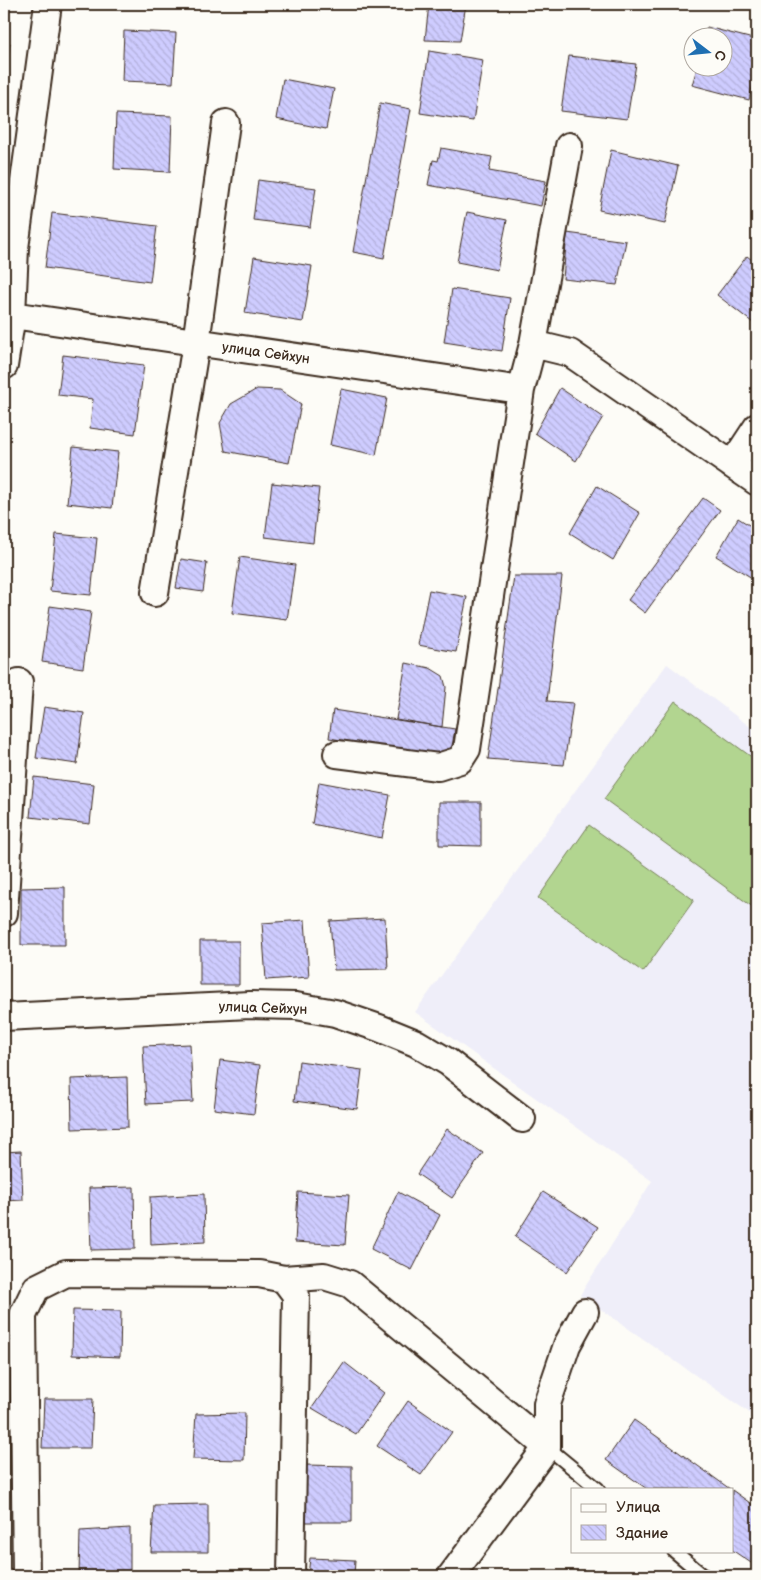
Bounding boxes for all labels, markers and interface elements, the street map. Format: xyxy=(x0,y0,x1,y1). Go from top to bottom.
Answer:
north arrow xyxy=(684,28,734,78)
text: С xyxy=(710,48,730,63)
street label: улица Сейхун xyxy=(221,338,311,368)
street label: улица Сейхун xyxy=(218,998,308,1018)
legend xyxy=(571,1488,734,1552)
text: Улица xyxy=(616,1498,661,1517)
text: Здание xyxy=(616,1524,668,1543)

